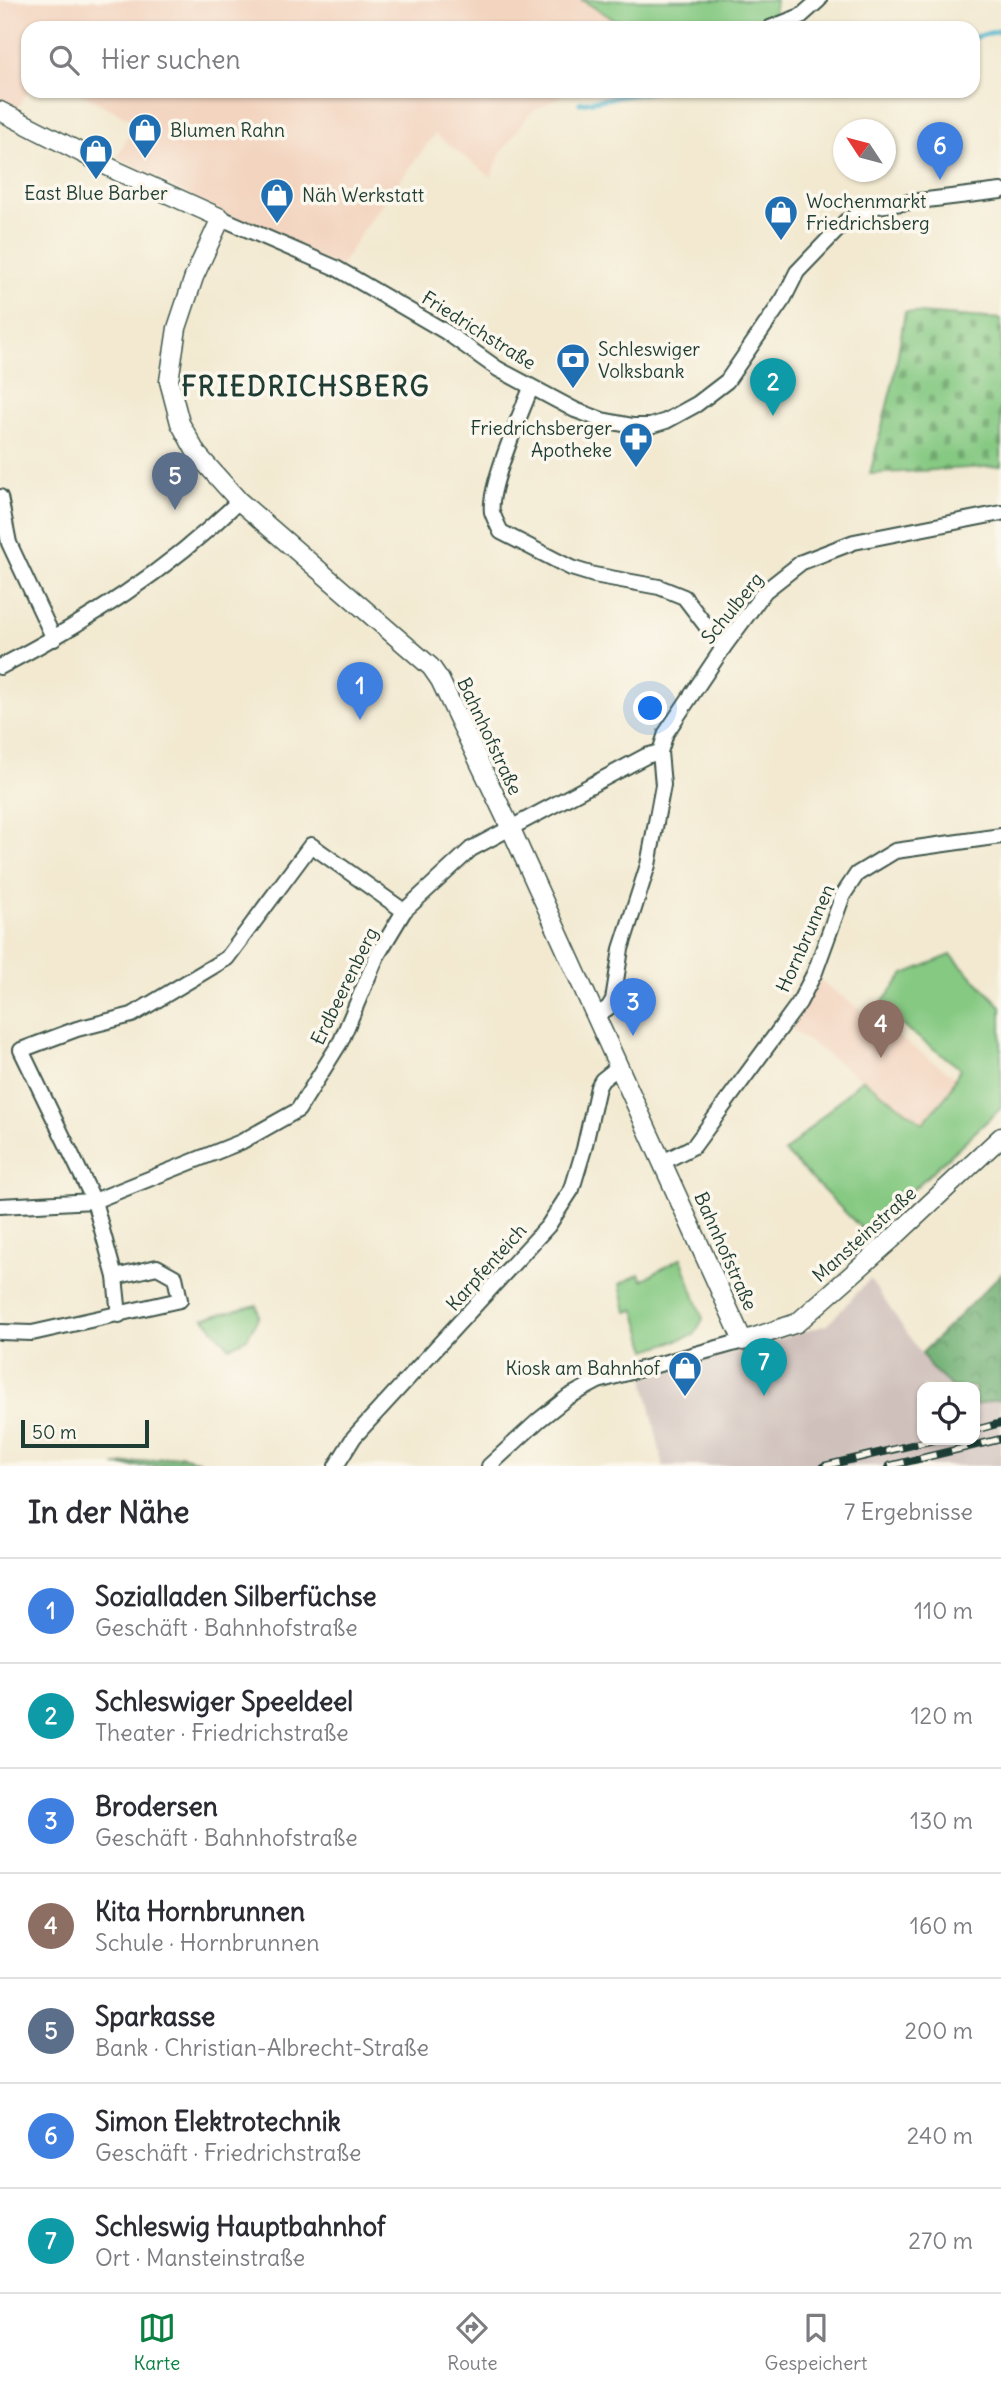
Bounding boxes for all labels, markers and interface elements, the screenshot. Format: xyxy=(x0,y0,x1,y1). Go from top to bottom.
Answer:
search box xyxy=(21,21,980,98)
icon: search xyxy=(45,41,83,79)
text: Hier suchen xyxy=(101,43,241,76)
shop icon: Blumen Rahn xyxy=(126,111,164,160)
place label: Blumen Rahn xyxy=(170,118,285,142)
north arrow xyxy=(833,119,896,182)
pin: 6 xyxy=(917,122,963,180)
shop icon: East Blue Barber xyxy=(77,132,115,181)
shop icon: Näh Werkstatt xyxy=(258,176,296,225)
place label: East Blue Barber xyxy=(24,181,168,205)
place label: Näh Werkstatt xyxy=(302,183,424,207)
place label: Wochenmarkt Friedrichsberg xyxy=(806,189,930,235)
shop icon: Wochenmarkt Friedrichsberg xyxy=(762,193,800,242)
street label: Friedrichstraße xyxy=(417,285,541,375)
place label: Schleswiger Volksbank xyxy=(598,337,700,383)
bank icon: Schleswiger Volksbank xyxy=(554,341,592,390)
pin: 2 xyxy=(750,358,796,416)
district label: FRIEDRICHSBERG xyxy=(181,370,431,403)
place label: Friedrichsberger Apotheke xyxy=(470,416,612,462)
pharmacy icon: Friedrichsberger Apotheke xyxy=(617,420,655,469)
pin: 5 xyxy=(152,452,198,510)
street label: Schulberg xyxy=(696,567,768,649)
pin: 1 xyxy=(337,662,383,720)
street label: Bahnhofstraße xyxy=(452,673,528,799)
your location xyxy=(633,691,667,725)
street label: Hornbrunnen xyxy=(771,880,839,996)
street label: Erdbeerenberg xyxy=(305,923,383,1049)
pin: 3 xyxy=(610,978,656,1036)
pin: 4 xyxy=(858,1000,904,1058)
street label: Mansteinstraße xyxy=(807,1181,921,1287)
street label: Bahnhofstraße xyxy=(689,1188,763,1314)
street label: Karpfenteich xyxy=(441,1218,531,1316)
pin: 7 xyxy=(741,1338,787,1396)
shop icon: Kiosk am Bahnhof xyxy=(666,1349,704,1398)
place label: Kiosk am Bahnhof xyxy=(505,1356,661,1380)
map controls xyxy=(917,1382,980,1445)
button: locate xyxy=(917,1382,980,1445)
scale bar xyxy=(21,1417,149,1449)
text: 50 m xyxy=(32,1420,77,1444)
text: In der Nähe xyxy=(28,1493,190,1531)
text: 7 Ergebnisse xyxy=(844,1497,973,1526)
text: Sozialladen Silberfüchse xyxy=(95,1580,376,1613)
text: 1 xyxy=(46,1596,56,1625)
text: 110 m xyxy=(914,1596,973,1625)
text: Geschäft · Bahnhofstraße xyxy=(95,1613,358,1642)
text: Schleswiger Speeldeel xyxy=(95,1685,353,1718)
text: 2 xyxy=(45,1701,57,1730)
text: 120 m xyxy=(910,1701,973,1730)
text: Theater · Friedrichstraße xyxy=(95,1718,349,1747)
text: Brodersen xyxy=(95,1790,218,1823)
text: 3 xyxy=(44,1806,58,1835)
text: 130 m xyxy=(910,1806,973,1835)
text: Geschäft · Bahnhofstraße xyxy=(95,1823,358,1852)
text: Kita Hornbrunnen xyxy=(95,1895,305,1928)
text: 4 xyxy=(44,1911,58,1940)
text: 160 m xyxy=(910,1911,973,1940)
text: Schule · Hornbrunnen xyxy=(95,1928,320,1957)
text: Sparkasse xyxy=(95,2000,215,2033)
text: 5 xyxy=(44,2016,58,2045)
text: 200 m xyxy=(904,2016,973,2045)
text: Bank · Christian-Albrecht-Straße xyxy=(95,2033,429,2062)
text: Simon Elektrotechnik xyxy=(95,2105,341,2138)
text: 6 xyxy=(44,2121,58,2150)
text: 240 m xyxy=(907,2121,973,2150)
text: Geschäft · Friedrichstraße xyxy=(95,2138,361,2167)
text: Schleswig Hauptbahnhof xyxy=(95,2210,386,2243)
text: 7 xyxy=(45,2226,57,2255)
text: 270 m xyxy=(908,2226,973,2255)
text: Ort · Mansteinstraße xyxy=(95,2243,305,2272)
tab: Karte xyxy=(134,2309,180,2375)
tab: Route xyxy=(447,2309,497,2375)
tab: Gespeichert xyxy=(764,2309,867,2375)

